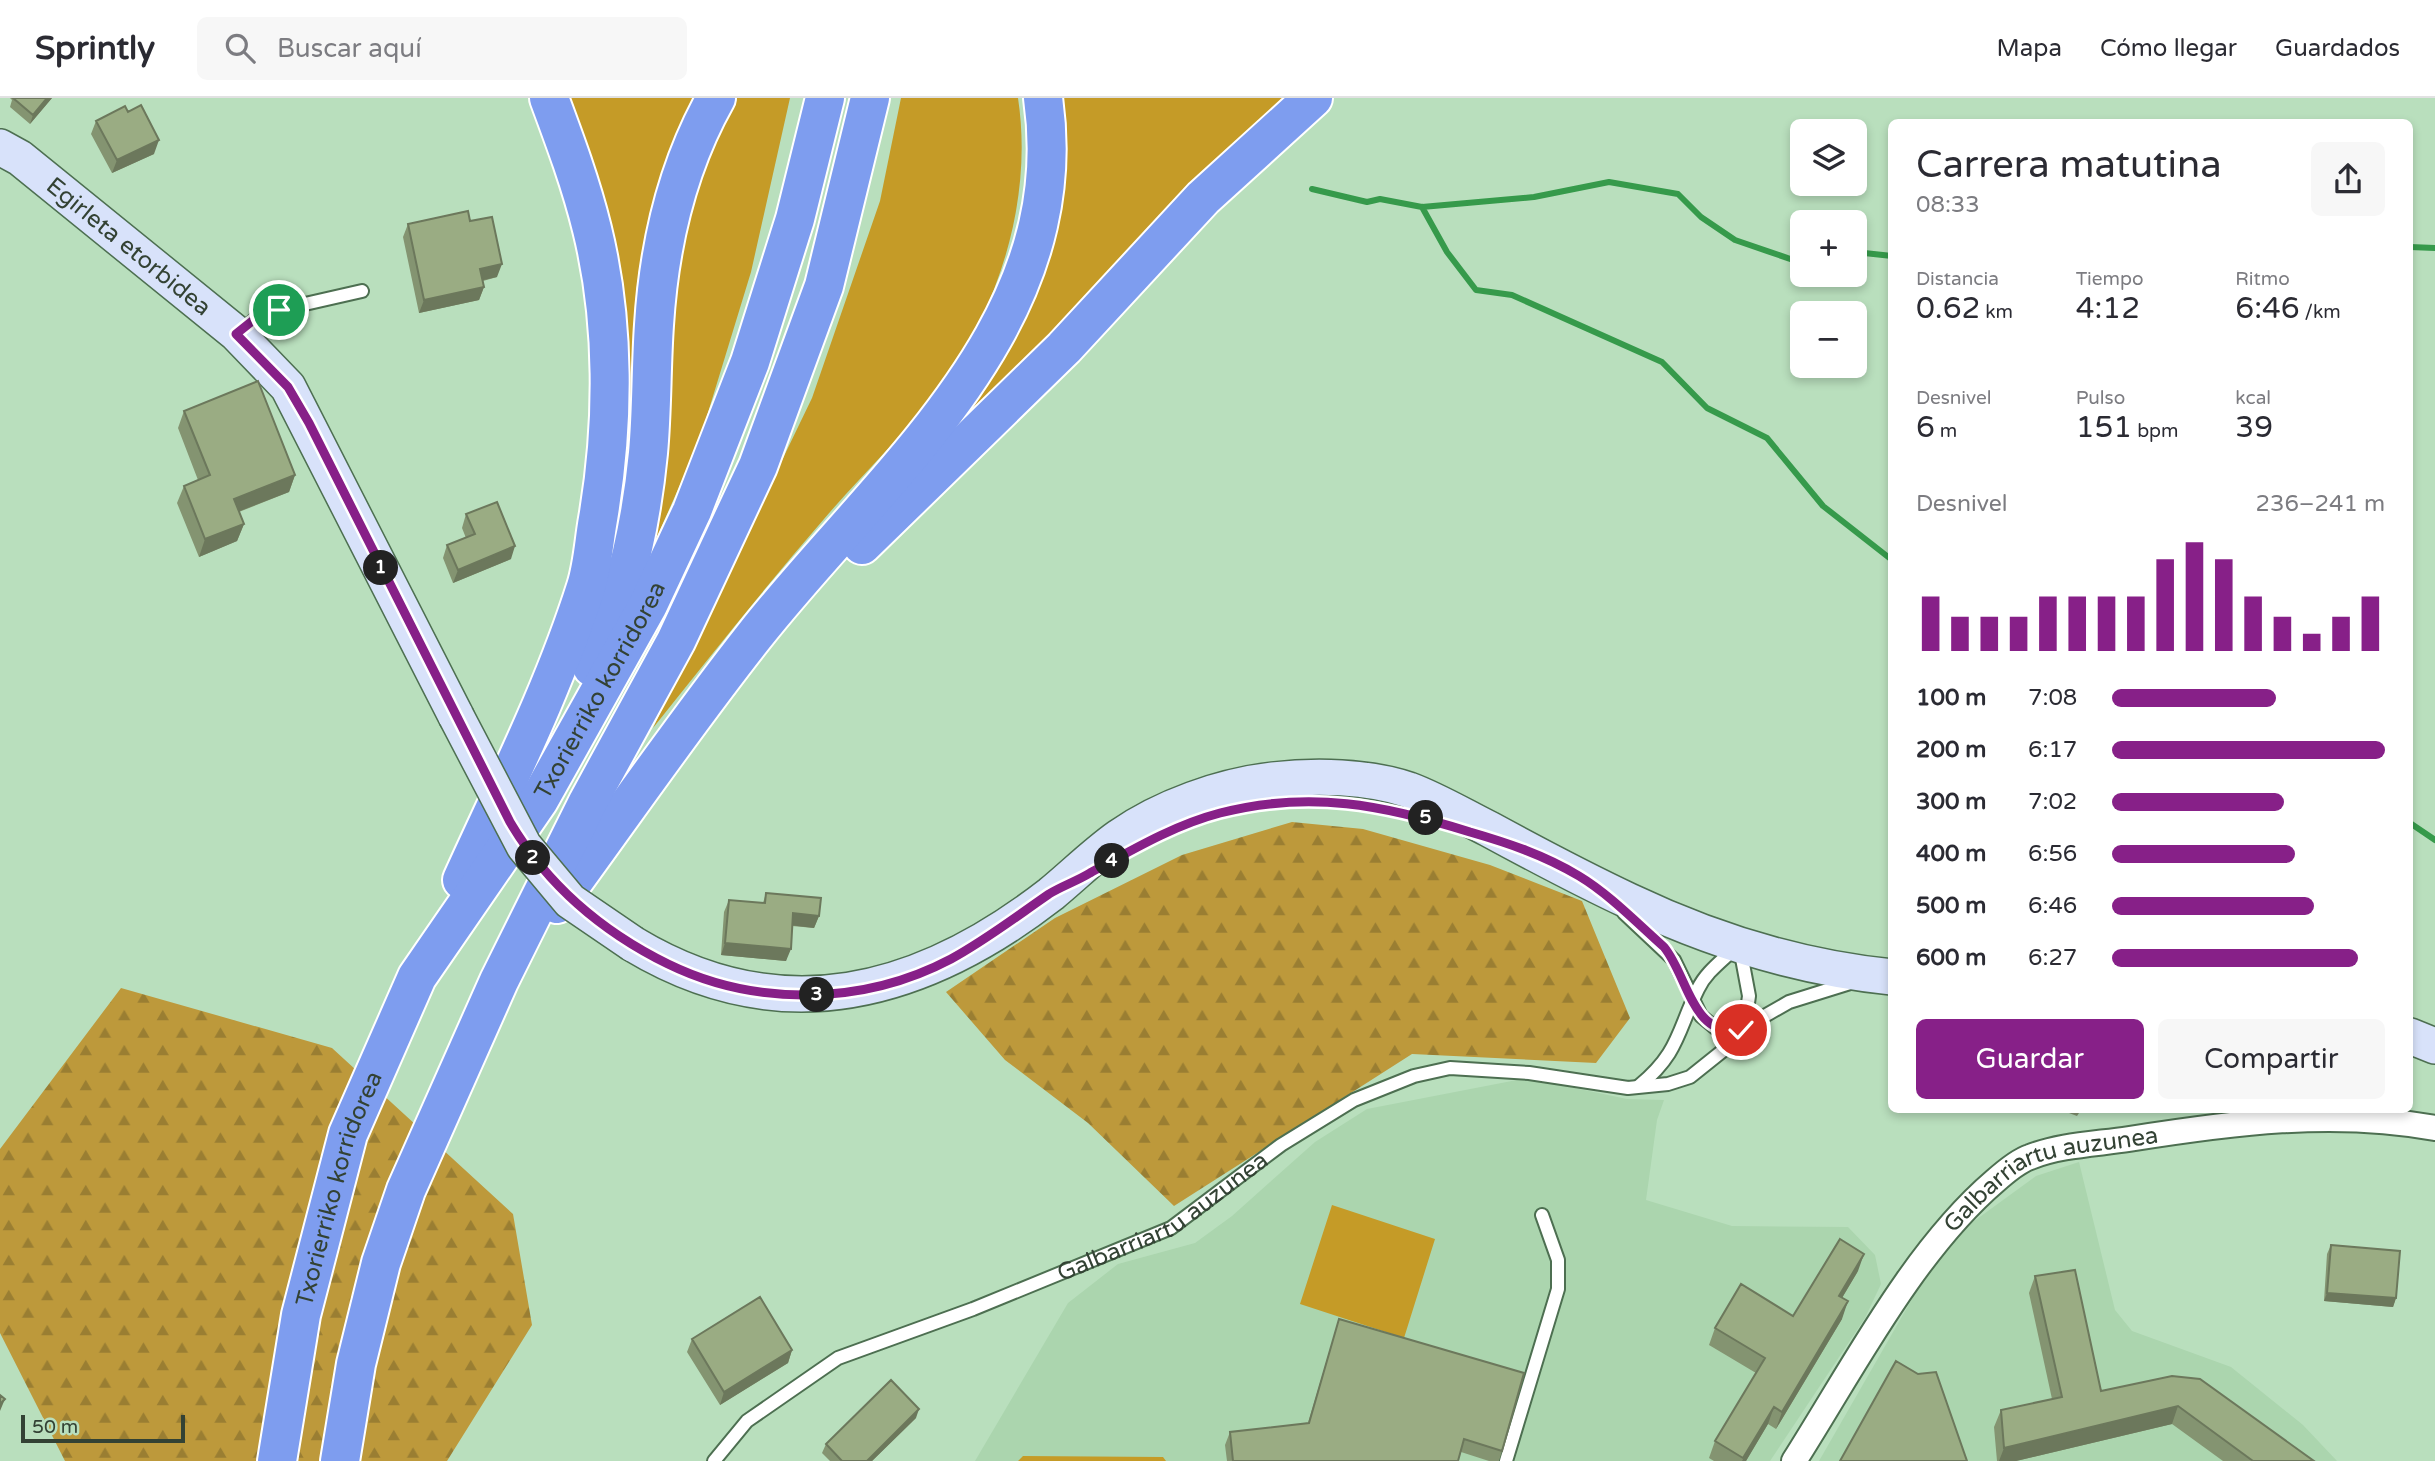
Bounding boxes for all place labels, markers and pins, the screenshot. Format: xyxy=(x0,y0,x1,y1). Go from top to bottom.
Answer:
pin xyxy=(249,280,309,340)
pin: 1 xyxy=(364,550,398,586)
pin: 5 xyxy=(1408,800,1444,836)
pin: 2 xyxy=(516,840,550,876)
pin: 4 xyxy=(1094,844,1130,878)
pin: 3 xyxy=(800,978,834,1012)
pin xyxy=(1711,1000,1771,1060)

